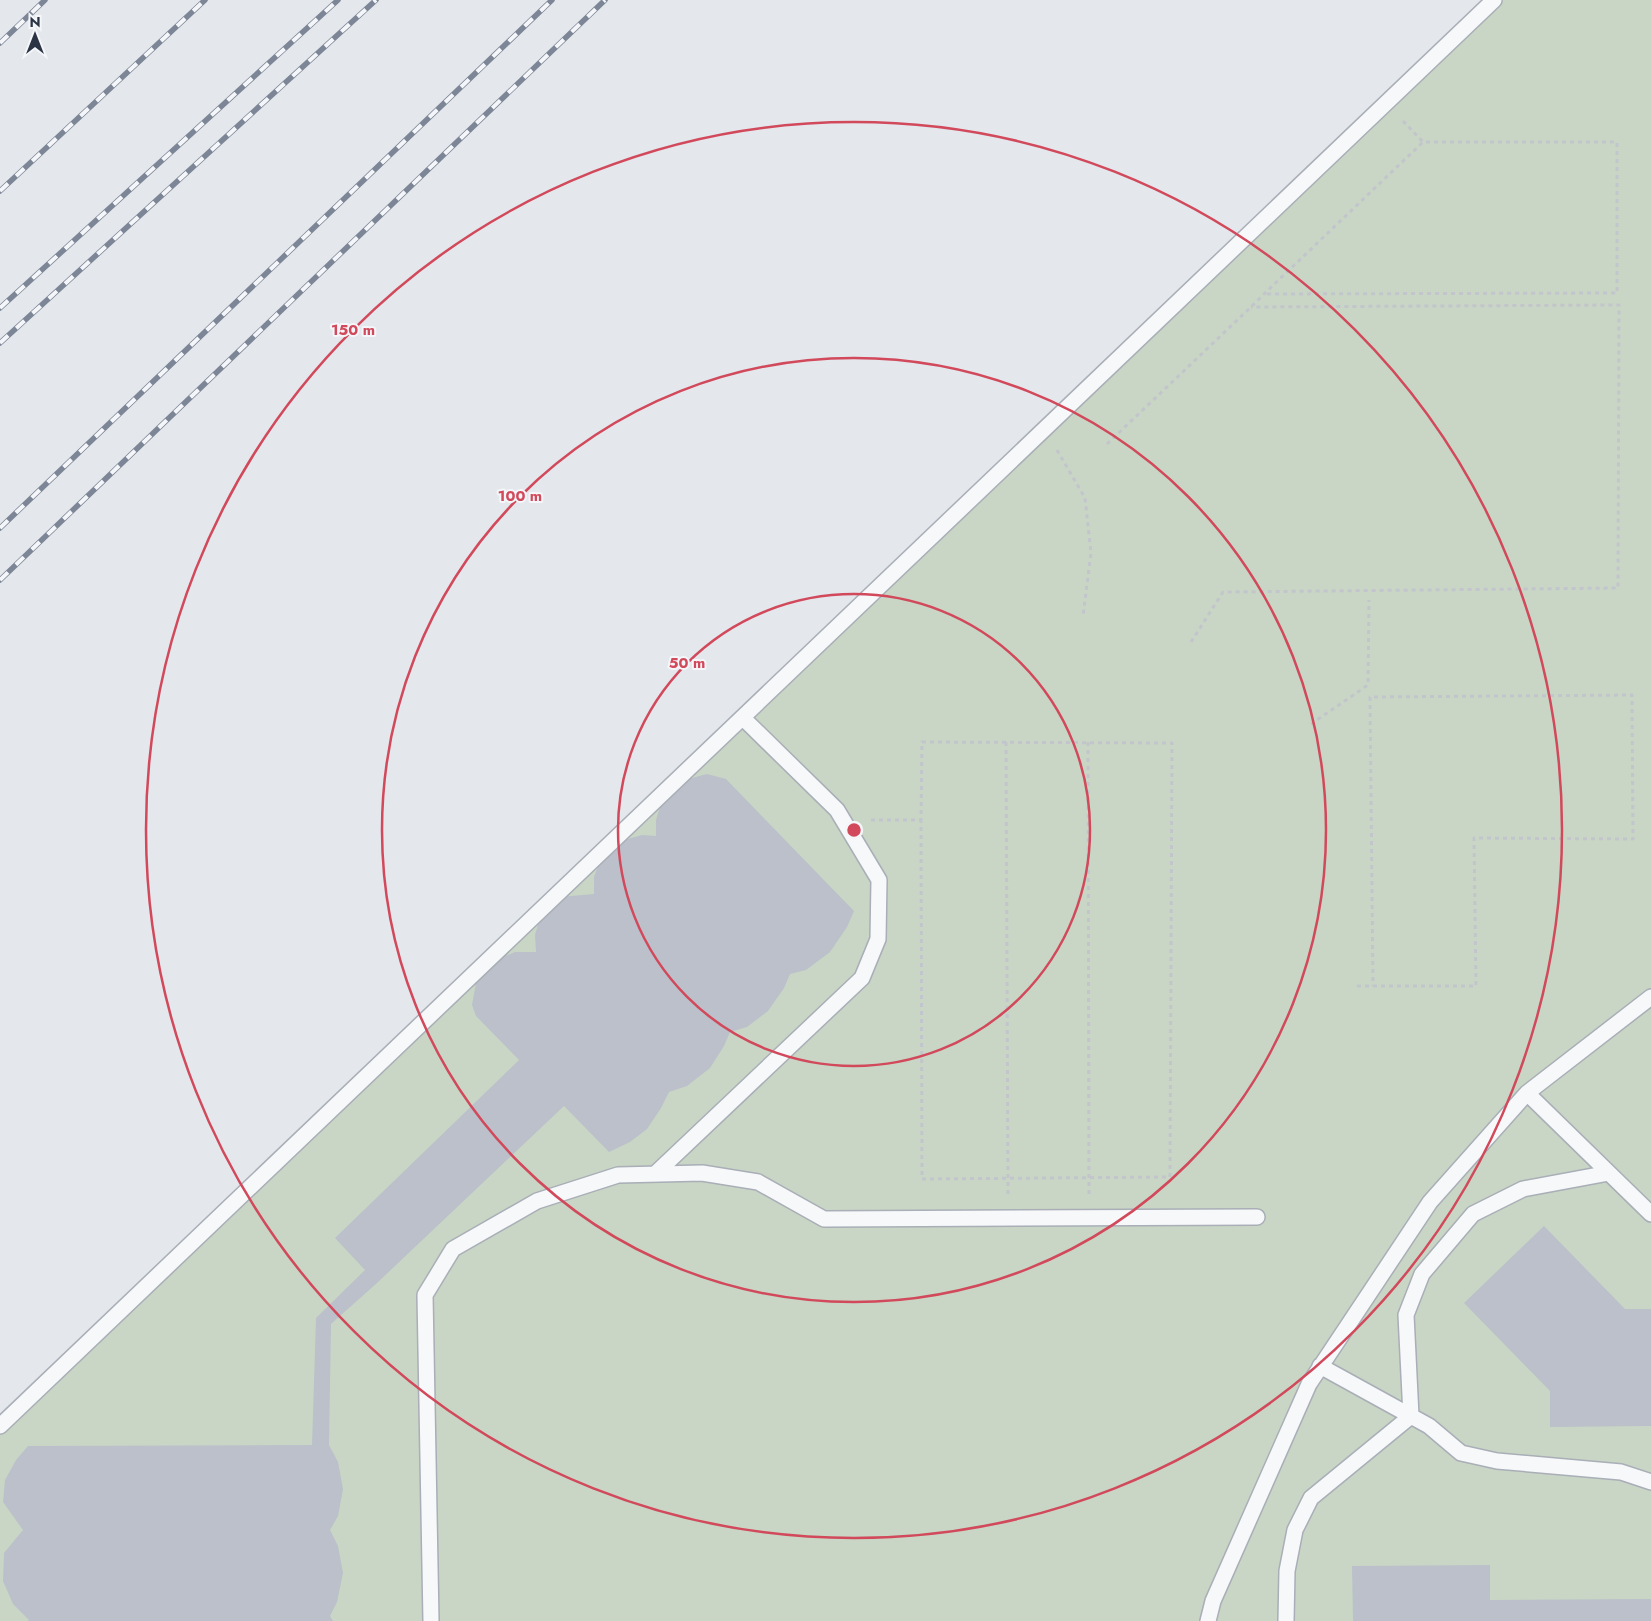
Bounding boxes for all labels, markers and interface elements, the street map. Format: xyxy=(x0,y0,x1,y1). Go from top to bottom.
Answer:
north arrow xyxy=(10,10,60,60)
text: N xyxy=(29,12,41,32)
text: 150 m xyxy=(331,319,375,341)
text: 100 m xyxy=(498,485,542,507)
text: 50 m xyxy=(669,652,705,674)
centre of rings xyxy=(845,821,863,839)

